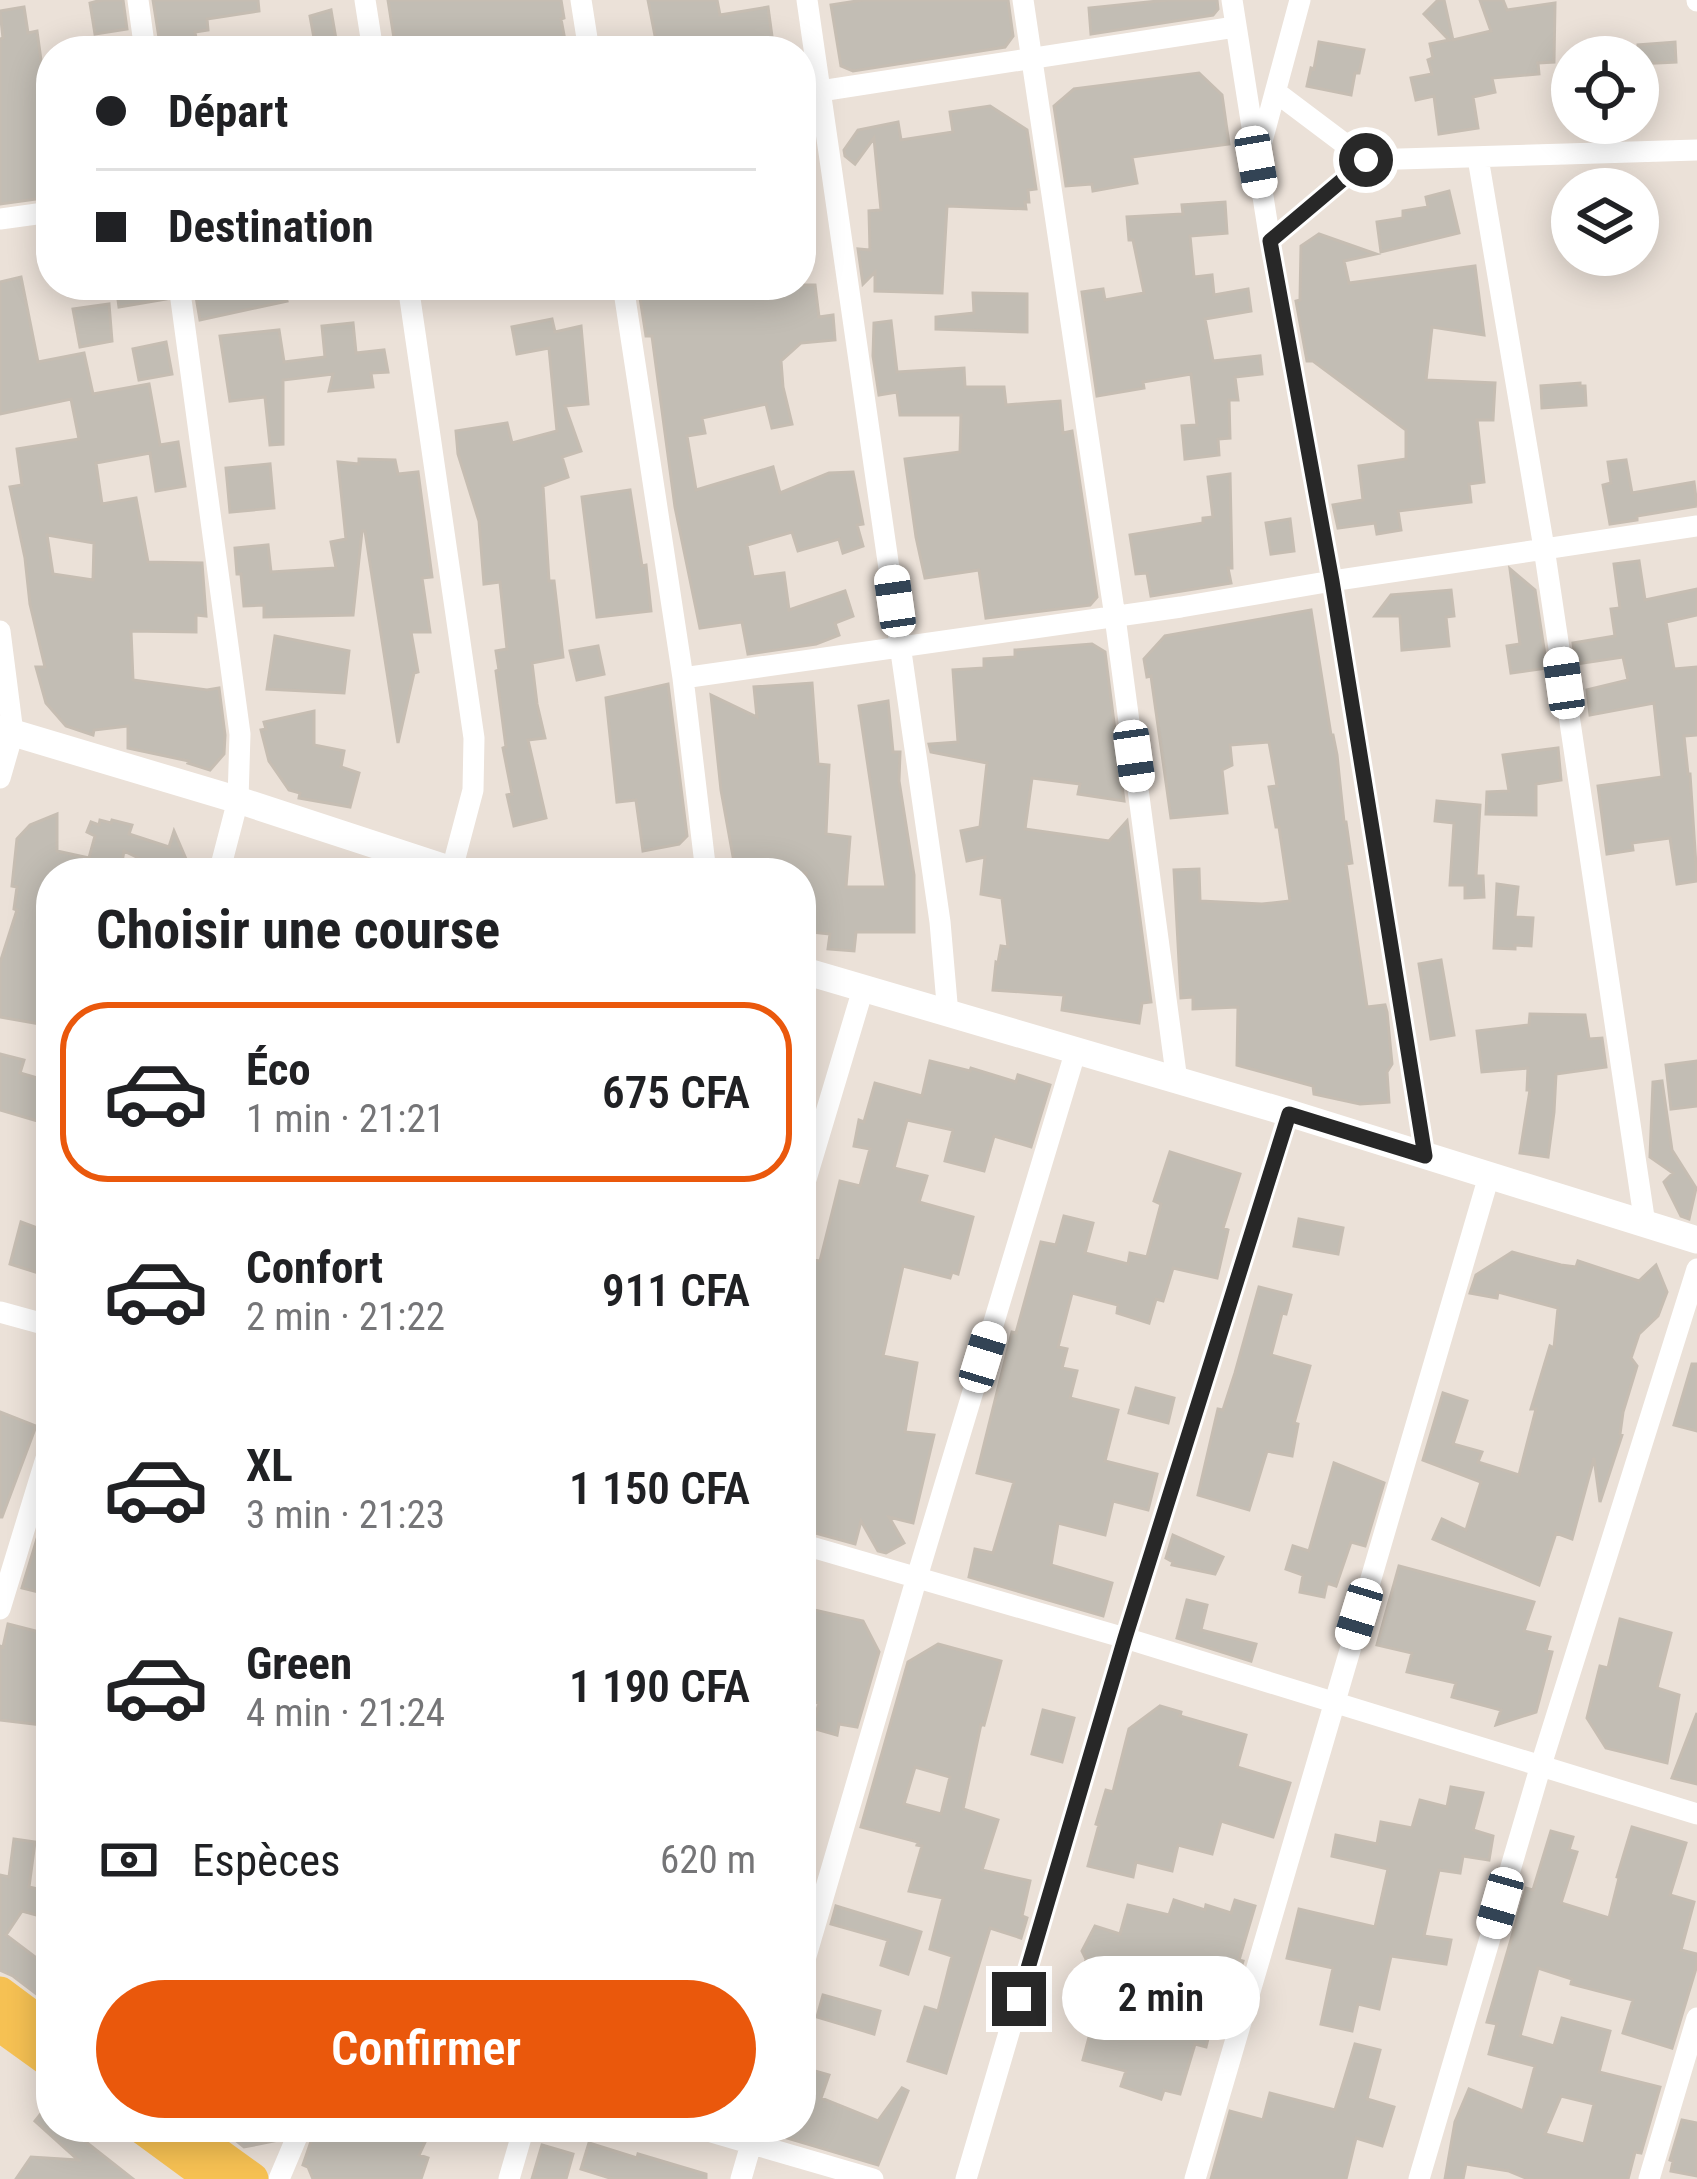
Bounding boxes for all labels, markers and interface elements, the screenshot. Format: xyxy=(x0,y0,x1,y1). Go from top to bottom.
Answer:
map controls xyxy=(1551,36,1659,276)
button: locate xyxy=(1551,36,1659,144)
text: Départ xyxy=(168,85,288,138)
car xyxy=(1232,123,1280,201)
route start xyxy=(1339,133,1393,187)
button: layers xyxy=(1551,168,1659,276)
text: Destination xyxy=(168,200,374,253)
car xyxy=(872,563,918,639)
car xyxy=(1541,645,1587,721)
car xyxy=(1111,718,1157,794)
text: Choisir une course xyxy=(96,898,500,961)
icon: car xyxy=(102,1038,210,1146)
text: Éco xyxy=(246,1043,311,1096)
text: 675 CFA xyxy=(602,1066,750,1119)
text: 1 min · 21:21 xyxy=(246,1096,445,1142)
icon: car xyxy=(102,1236,210,1344)
text: Confort xyxy=(246,1241,383,1294)
text: 911 CFA xyxy=(602,1264,750,1317)
text: 2 min · 21:22 xyxy=(246,1294,445,1340)
car xyxy=(955,1317,1011,1397)
icon: car xyxy=(102,1434,210,1542)
text: XL xyxy=(246,1439,293,1492)
text: 1 150 CFA xyxy=(569,1462,750,1515)
text: 3 min · 21:23 xyxy=(246,1492,445,1538)
car xyxy=(1331,1574,1387,1654)
icon: car xyxy=(102,1632,210,1740)
text: Green xyxy=(246,1637,352,1690)
text: 1 190 CFA xyxy=(569,1660,750,1713)
text: 4 min · 21:24 xyxy=(246,1690,445,1736)
icon: cash xyxy=(96,1827,162,1893)
text: Espèces xyxy=(192,1834,341,1887)
text: 620 m xyxy=(660,1837,756,1883)
car xyxy=(1473,1863,1527,1943)
callout: 2 min xyxy=(1061,1957,1259,2041)
route end xyxy=(992,1972,1046,2026)
text: 2 min xyxy=(1118,1975,1204,2021)
button: Confirmer xyxy=(96,1980,756,2118)

